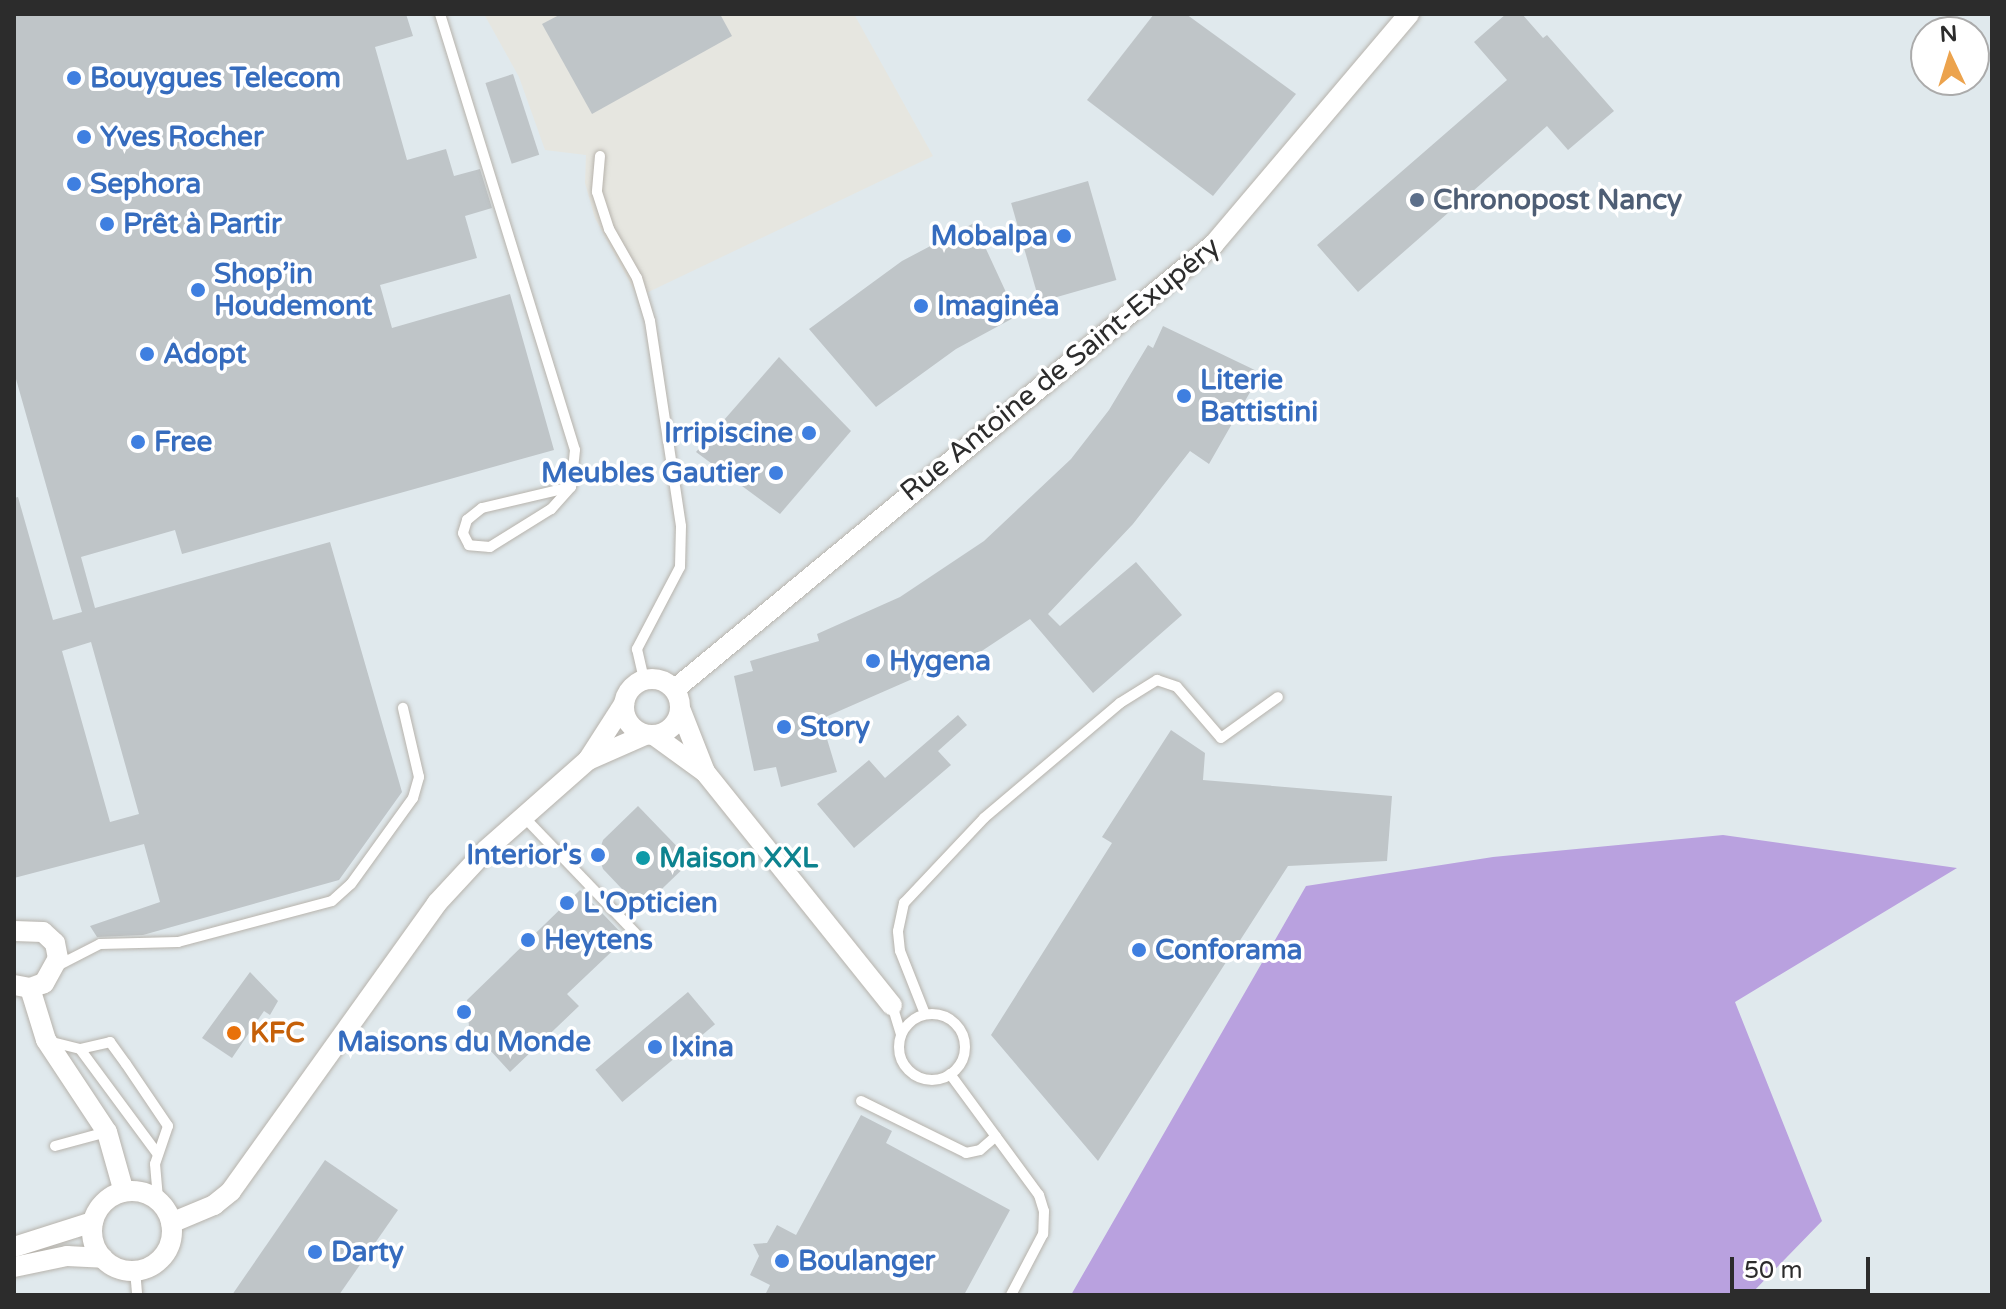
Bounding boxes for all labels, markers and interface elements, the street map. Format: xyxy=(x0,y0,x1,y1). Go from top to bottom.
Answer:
north arrow xyxy=(1910,16,1990,96)
text: N xyxy=(1939,20,1958,48)
place label: Bouygues Telecom xyxy=(90,61,341,95)
marker: Bouygues Telecom xyxy=(65,69,83,87)
place label: Yves Rocher xyxy=(100,120,264,154)
marker: Yves Rocher xyxy=(75,128,93,146)
place label: Sephora xyxy=(90,167,201,201)
marker: Sephora xyxy=(65,175,83,193)
place label: Chronopost Nancy xyxy=(1433,183,1682,217)
marker: Chronopost Nancy xyxy=(1408,191,1426,209)
place label: Prêt à Partir xyxy=(123,207,282,241)
marker: Prêt à Partir xyxy=(98,215,116,233)
place label: Mobalpa xyxy=(931,219,1048,253)
marker: Mobalpa xyxy=(1055,227,1073,245)
street label: Rue Antoine de Saint-Exupéry xyxy=(894,230,1226,508)
place label: Shop’in Houdemont xyxy=(214,257,372,323)
marker: Shop’in Houdemont xyxy=(189,281,207,299)
place label: Imaginéa xyxy=(937,289,1059,323)
marker: Imaginéa xyxy=(912,297,930,315)
place label: Adopt xyxy=(163,337,246,371)
marker: Adopt xyxy=(138,345,156,363)
place label: Literie Battistini xyxy=(1200,363,1318,429)
marker: Literie Battistini xyxy=(1175,387,1193,405)
place label: Irripiscine xyxy=(664,416,793,450)
marker: Irripiscine xyxy=(800,424,818,442)
place label: Free xyxy=(154,425,212,459)
marker: Free xyxy=(129,433,147,451)
place label: Meubles Gautier xyxy=(541,456,760,490)
marker: Meubles Gautier xyxy=(767,464,785,482)
place label: Hygena xyxy=(889,644,991,678)
marker: Hygena xyxy=(864,652,882,670)
place label: Story xyxy=(800,710,870,744)
marker: Story xyxy=(775,718,793,736)
place label: Interior's xyxy=(466,838,582,872)
place label: Maison XXL xyxy=(659,841,818,875)
marker: Interior's xyxy=(589,846,607,864)
marker: Maison XXL xyxy=(634,849,652,867)
place label: L'Opticien xyxy=(583,886,718,920)
marker: L'Opticien xyxy=(558,894,576,912)
place label: Heytens xyxy=(544,923,653,957)
marker: Heytens xyxy=(519,931,537,949)
place label: Conforama xyxy=(1155,933,1303,967)
marker: Conforama xyxy=(1130,941,1148,959)
marker: Maisons du Monde xyxy=(455,1003,473,1021)
place label: KFC xyxy=(250,1016,305,1050)
marker: KFC xyxy=(225,1024,243,1042)
place label: Maisons du Monde xyxy=(337,1025,591,1059)
place label: Ixina xyxy=(671,1030,734,1064)
marker: Ixina xyxy=(646,1038,664,1056)
place label: Darty xyxy=(331,1235,404,1269)
scale bar xyxy=(1734,1241,1874,1291)
marker: Darty xyxy=(306,1243,324,1261)
place label: Boulanger xyxy=(798,1244,935,1278)
marker: Boulanger xyxy=(773,1252,791,1270)
text: 50 m xyxy=(1744,1256,1802,1285)

